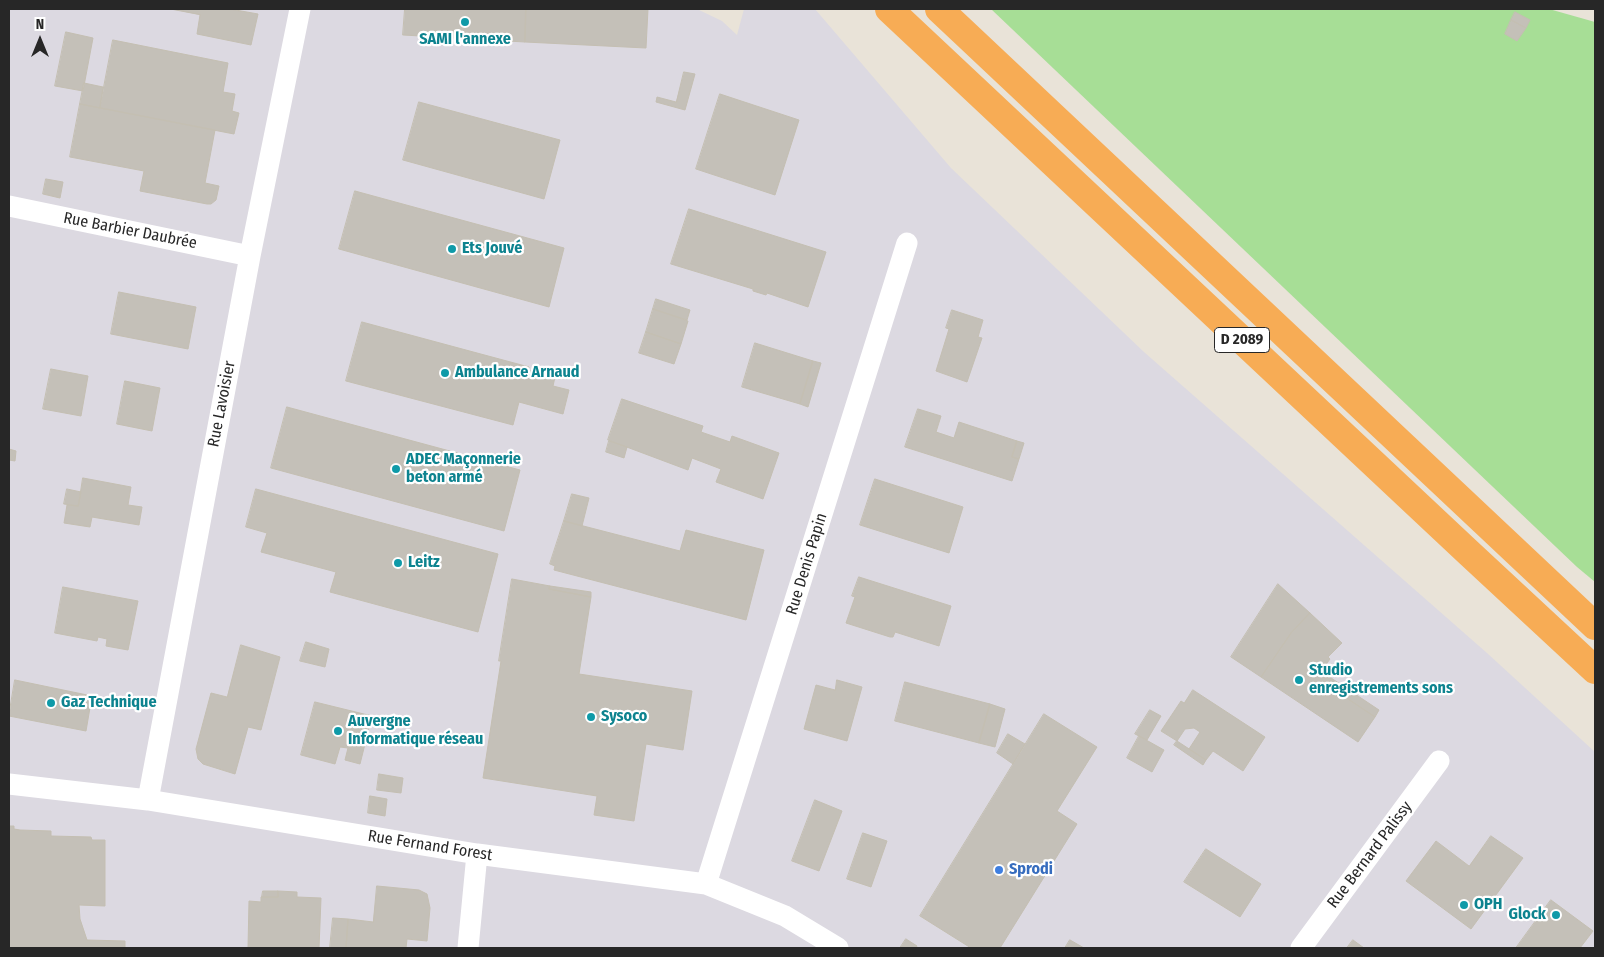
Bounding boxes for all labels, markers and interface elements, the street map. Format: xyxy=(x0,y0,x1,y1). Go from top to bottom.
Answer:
north arrow xyxy=(15,15,65,65)
text: N xyxy=(36,16,44,33)
marker: SAMI l'annexe xyxy=(459,16,471,28)
place label: SAMI l'annexe xyxy=(419,30,511,50)
street label: Rue Barbier Daubrée xyxy=(62,209,198,253)
place label: Ets Jouvé xyxy=(462,239,522,259)
marker: Ets Jouvé xyxy=(446,243,458,255)
road number: D 2089 xyxy=(1214,328,1270,352)
street label: Rue Lavoisier xyxy=(204,359,240,449)
place label: Ambulance Arnaud xyxy=(455,363,580,383)
marker: Ambulance Arnaud xyxy=(439,367,451,379)
place label: ADEC Maçonnerie beton armé xyxy=(406,450,521,488)
marker: ADEC Maçonnerie beton armé xyxy=(390,463,402,475)
street label: Rue Denis Papin xyxy=(782,511,832,617)
place label: Leitz xyxy=(408,553,440,573)
marker: Leitz xyxy=(392,557,404,569)
place label: Studio enregistrements sons xyxy=(1309,661,1453,699)
marker: Studio enregistrements sons xyxy=(1293,674,1305,686)
place label: Gaz Technique xyxy=(61,693,157,713)
marker: Gaz Technique xyxy=(45,697,57,709)
place label: Sysoco xyxy=(601,707,647,727)
marker: Sysoco xyxy=(585,711,597,723)
place label: Auvergne Informatique réseau xyxy=(348,712,483,750)
marker: Auvergne Informatique réseau xyxy=(332,725,344,737)
street label: Rue Bernard Palissy xyxy=(1324,798,1416,912)
street label: Rue Fernand Forest xyxy=(366,827,494,865)
place label: Sprodi xyxy=(1009,860,1053,880)
marker: Sprodi xyxy=(993,864,1005,876)
place label: OPH xyxy=(1474,895,1502,915)
marker: OPH xyxy=(1458,899,1470,911)
place label: Glock xyxy=(1509,905,1546,925)
marker: Glock xyxy=(1550,909,1562,921)

